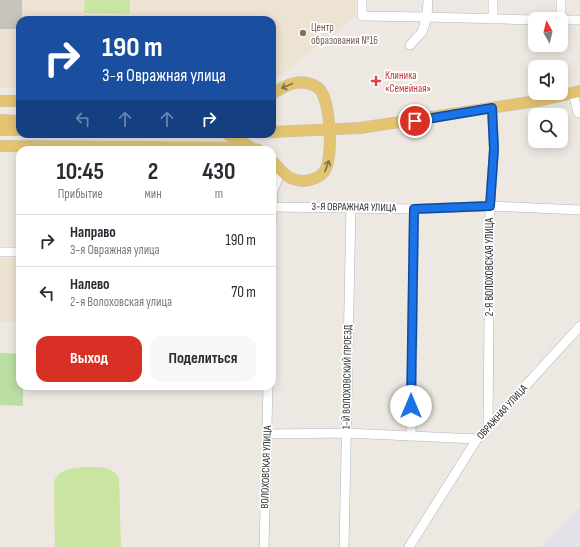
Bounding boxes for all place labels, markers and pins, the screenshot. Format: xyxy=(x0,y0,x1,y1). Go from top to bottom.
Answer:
place label: Центр образования №16 xyxy=(311,21,378,47)
marker: Центр образования №16 xyxy=(298,28,308,38)
place label: Клиника «Семейная» xyxy=(385,69,431,95)
marker: Клиника «Семейная» xyxy=(370,75,382,87)
pin xyxy=(398,104,432,138)

